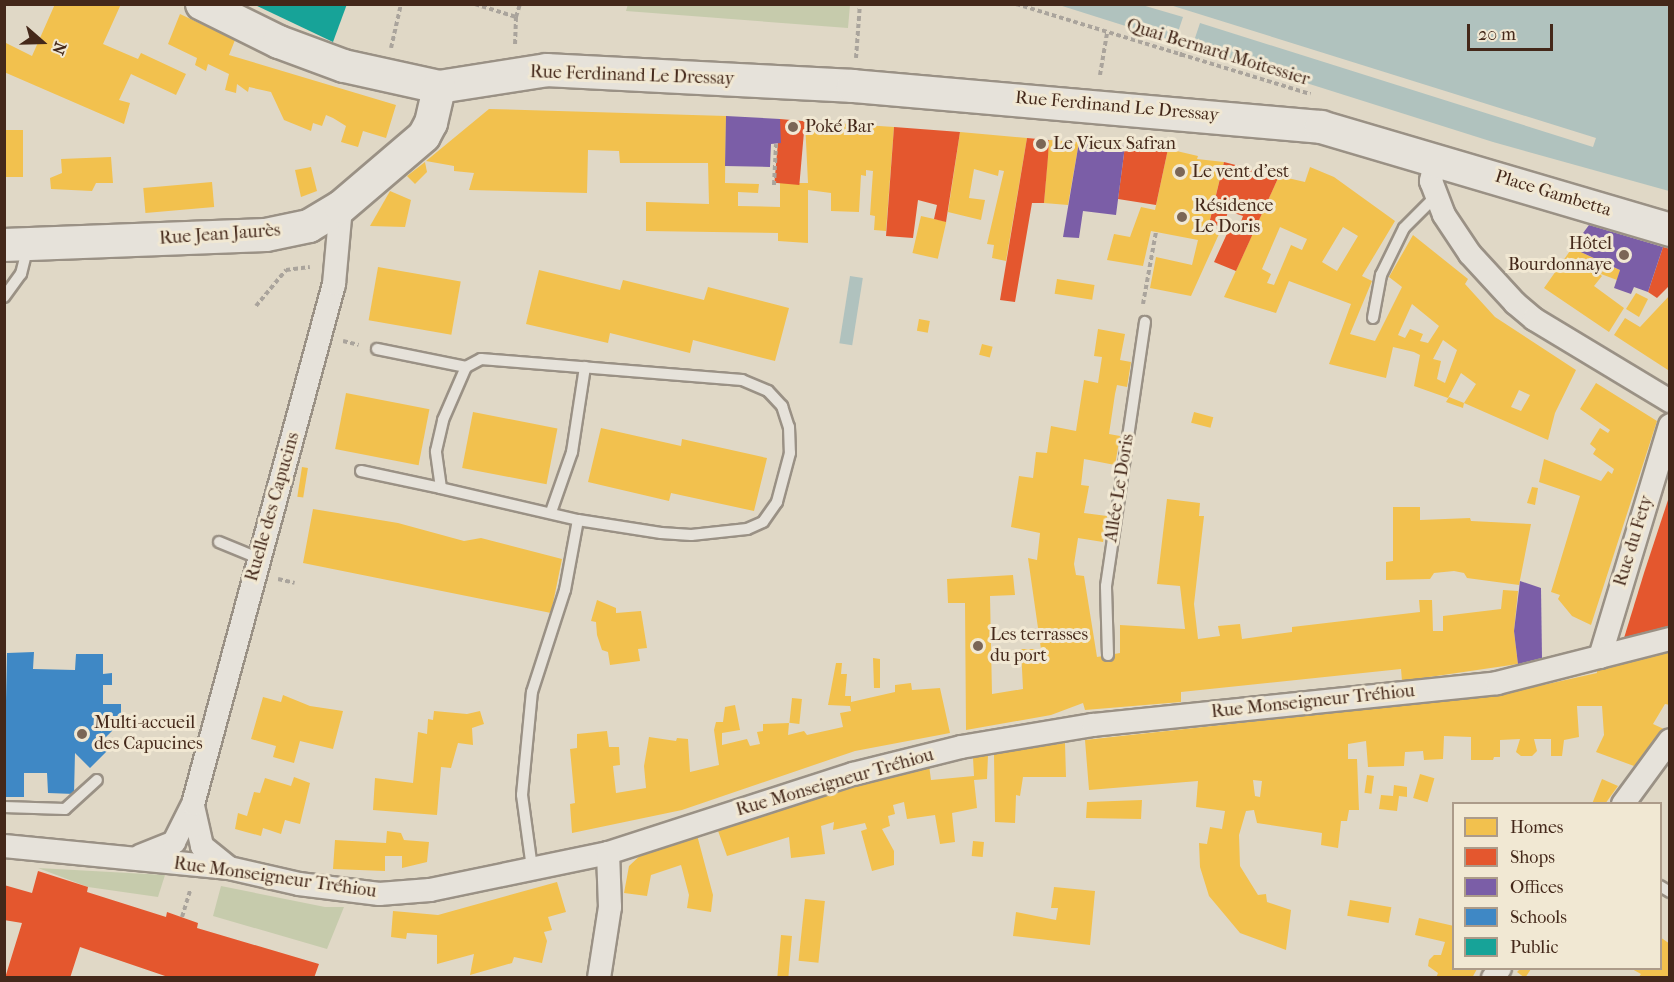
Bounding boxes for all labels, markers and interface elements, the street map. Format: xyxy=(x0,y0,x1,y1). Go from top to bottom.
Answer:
north arrow xyxy=(12,12,72,72)
scale bar xyxy=(1470,12,1556,50)
street label: Quai Bernard Moitessier xyxy=(1124,15,1312,91)
text: 20 m xyxy=(1478,24,1516,45)
text: N xyxy=(48,39,70,57)
street label: Rue Ferdinand Le Dressay xyxy=(530,62,734,90)
street label: Rue Ferdinand Le Dressay xyxy=(1014,87,1220,127)
place label: Poké Bar xyxy=(805,116,874,138)
marker: Poké Bar xyxy=(786,120,800,134)
place label: Le Vieux Safran xyxy=(1053,133,1176,155)
marker: Le Vieux Safran xyxy=(1034,137,1048,151)
place label: Le vent d'est xyxy=(1192,161,1289,183)
marker: Le vent d'est xyxy=(1173,165,1187,179)
street label: Place Gambetta xyxy=(1492,166,1614,222)
place label: Résidence Le Doris xyxy=(1194,196,1273,238)
marker: Résidence Le Doris xyxy=(1175,210,1189,224)
street label: Rue Jean Jaurès xyxy=(159,220,281,250)
place label: Hôtel Bourdonnaye xyxy=(1508,234,1612,276)
marker: Hôtel Bourdonnaye xyxy=(1617,248,1631,262)
street label: Ruelle des Capucins xyxy=(241,430,305,584)
street label: Allée Le Doris xyxy=(1101,432,1139,544)
street label: Rue du Fety xyxy=(1610,493,1658,589)
place label: Les terrasses du port xyxy=(990,625,1088,668)
marker: Les terrasses du port xyxy=(971,639,985,653)
street label: Rue Monseigneur Tréhiou xyxy=(1210,681,1416,723)
place label: Multi-accueil des Capucines xyxy=(94,713,203,756)
marker: Multi-accueil des Capucines xyxy=(75,727,89,741)
street label: Rue Monseigneur Tréhiou xyxy=(734,744,936,822)
legend xyxy=(1452,802,1662,970)
text: Homes xyxy=(1510,817,1564,838)
text: Shops xyxy=(1510,847,1555,868)
street label: Rue Monseigneur Tréhiou xyxy=(172,853,378,903)
text: Offices xyxy=(1510,877,1563,898)
text: Schools xyxy=(1510,907,1567,928)
text: Public xyxy=(1510,937,1558,958)

